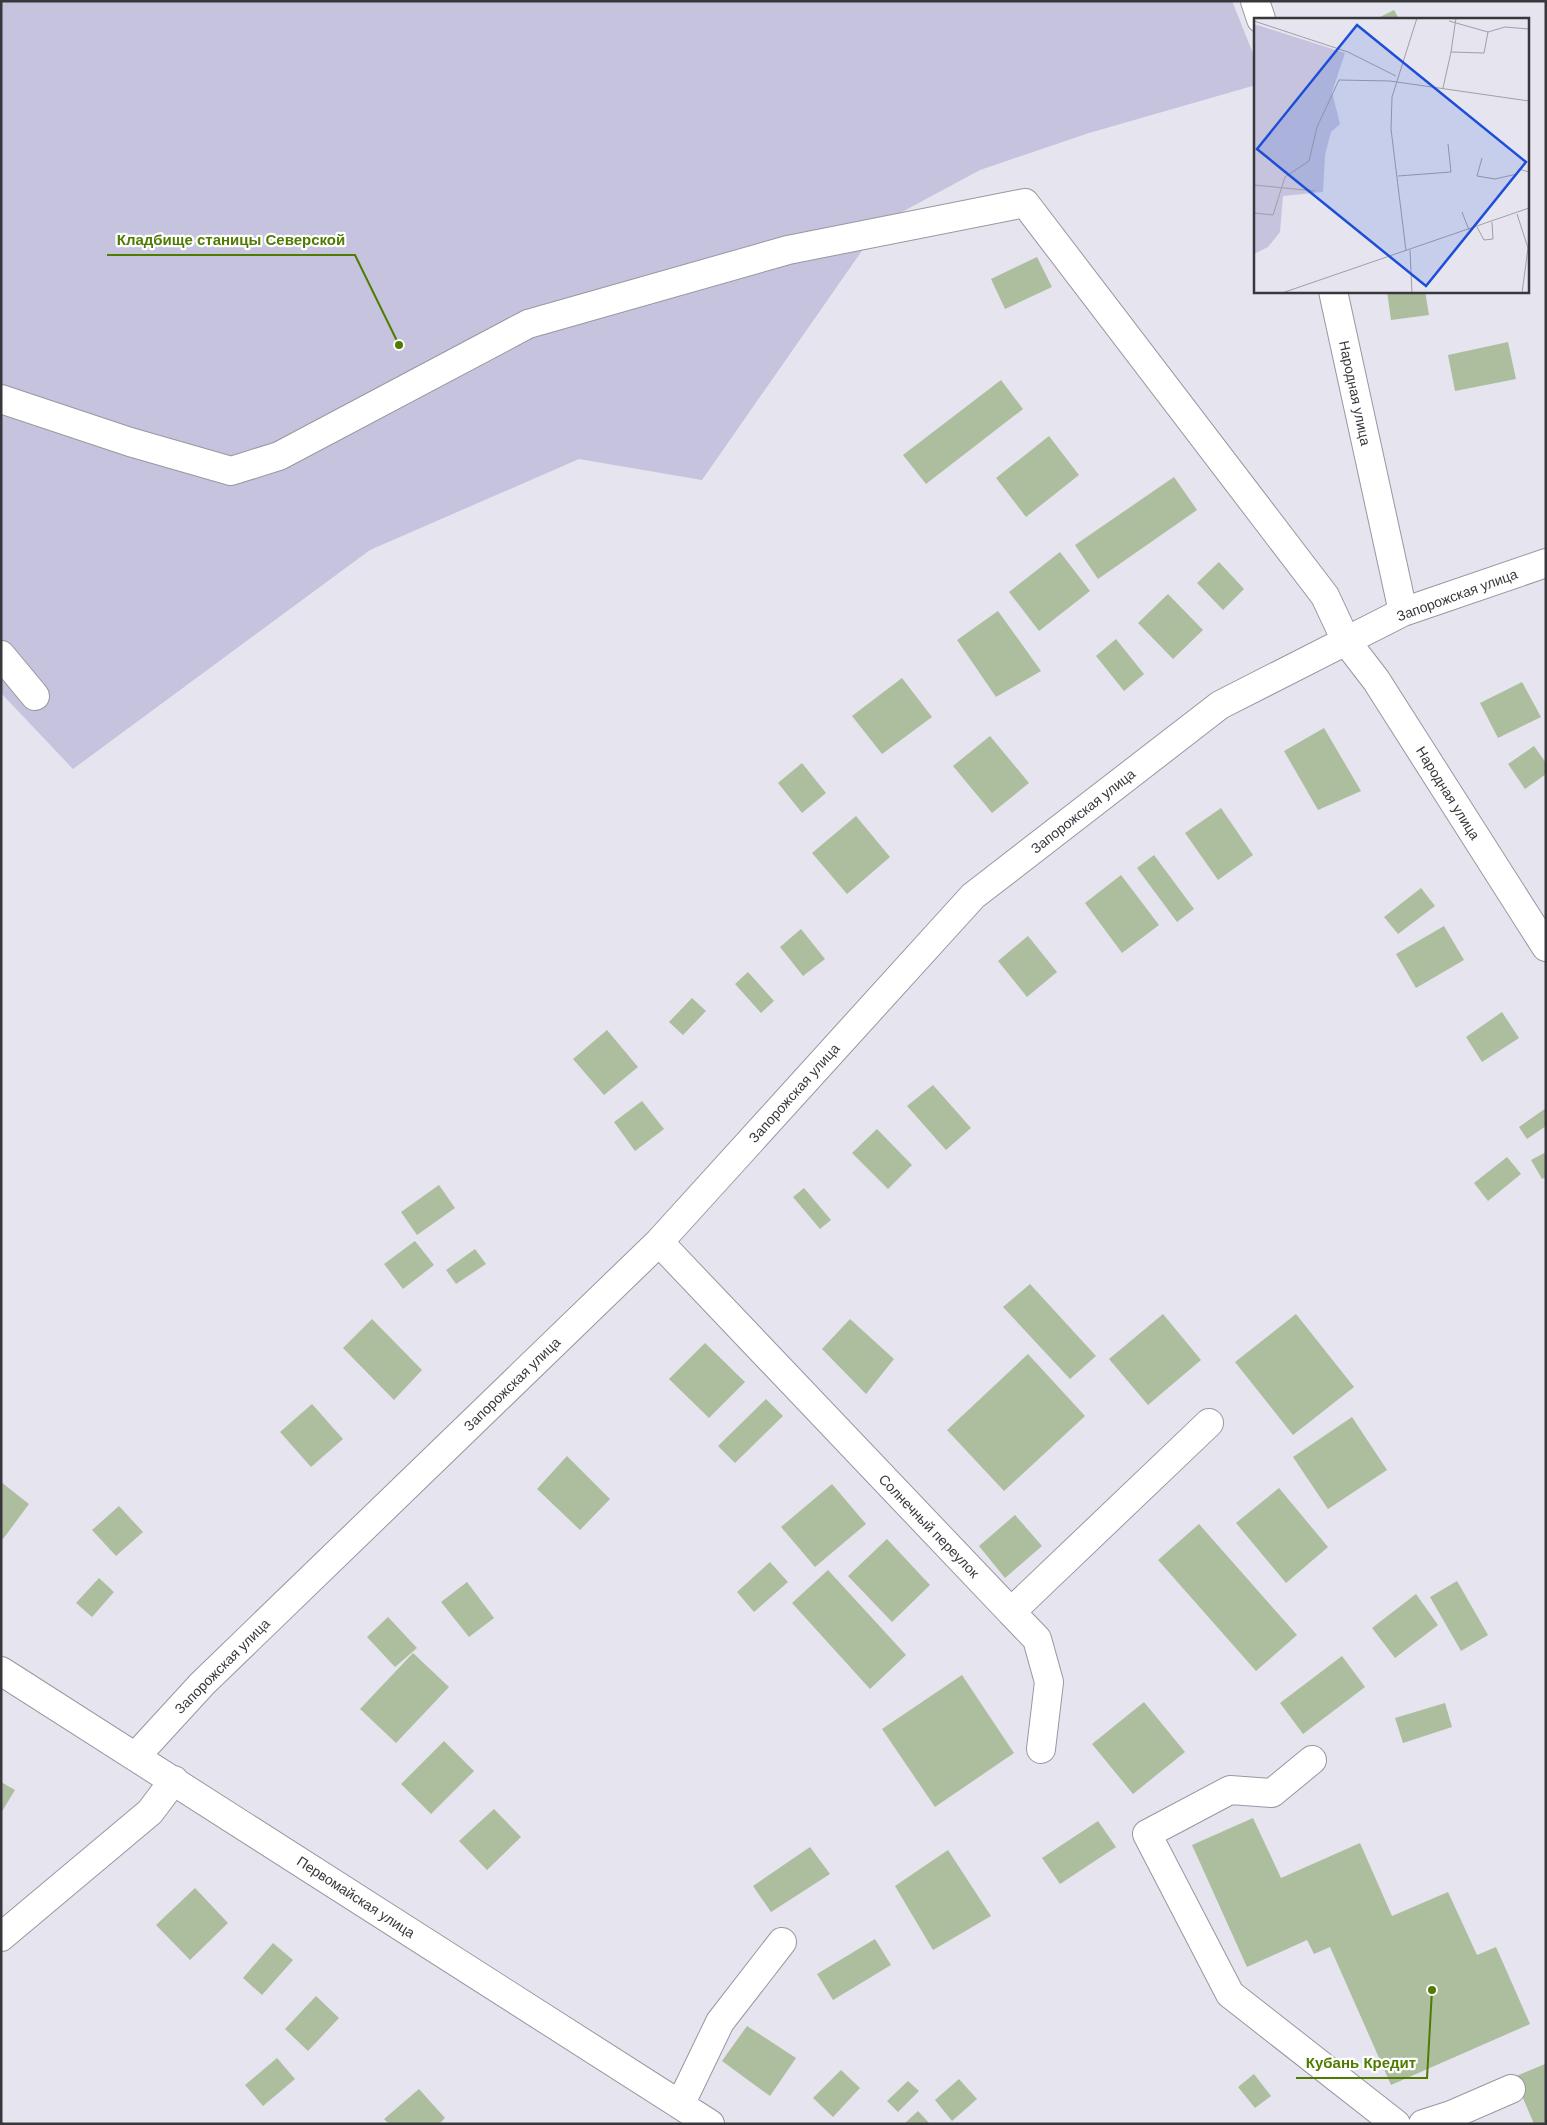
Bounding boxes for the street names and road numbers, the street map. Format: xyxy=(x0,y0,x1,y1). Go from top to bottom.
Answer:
street label: Народная улица xyxy=(1336,339,1374,447)
street label: Запорожская улица xyxy=(1394,566,1520,624)
street label: Народная улица xyxy=(1413,743,1483,843)
street label: Запорожская улица xyxy=(1028,765,1138,857)
street label: Запорожская улица xyxy=(745,1040,843,1146)
street label: Запорожская улица xyxy=(461,1334,564,1434)
street label: Солнечный переулок xyxy=(876,1471,983,1582)
street label: Запорожская улица xyxy=(171,1615,273,1717)
street label: Первомайская улица xyxy=(294,1853,418,1941)

